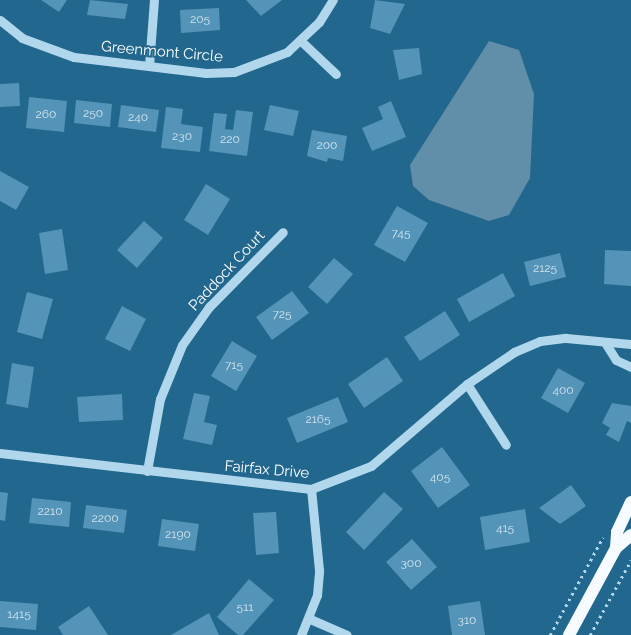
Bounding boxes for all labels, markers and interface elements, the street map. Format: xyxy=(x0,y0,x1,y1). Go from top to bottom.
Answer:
house number: 205 xyxy=(190,13,210,27)
street label: Greenmont Circle xyxy=(100,38,224,66)
house number: 250 xyxy=(83,107,103,121)
house number: 260 xyxy=(36,108,56,122)
house number: 240 xyxy=(128,111,148,125)
house number: 230 xyxy=(172,130,192,144)
house number: 220 xyxy=(220,133,240,147)
house number: 200 xyxy=(317,139,337,153)
street label: Paddock Court xyxy=(185,227,269,315)
house number: 745 xyxy=(392,227,410,241)
house number: 2125 xyxy=(533,262,557,276)
house number: 725 xyxy=(272,308,292,322)
house number: 715 xyxy=(225,359,243,373)
house number: 400 xyxy=(552,384,574,398)
house number: 2165 xyxy=(305,413,331,427)
street label: Fairfax Drive xyxy=(224,457,310,483)
house number: 405 xyxy=(430,471,450,485)
house number: 2210 xyxy=(38,505,62,519)
house number: 2200 xyxy=(91,512,119,526)
house number: 415 xyxy=(496,522,514,536)
house number: 2190 xyxy=(165,528,191,542)
house number: 300 xyxy=(400,557,422,571)
house number: 511 xyxy=(237,601,253,615)
house number: 1415 xyxy=(7,608,31,622)
house number: 310 xyxy=(458,614,476,628)

